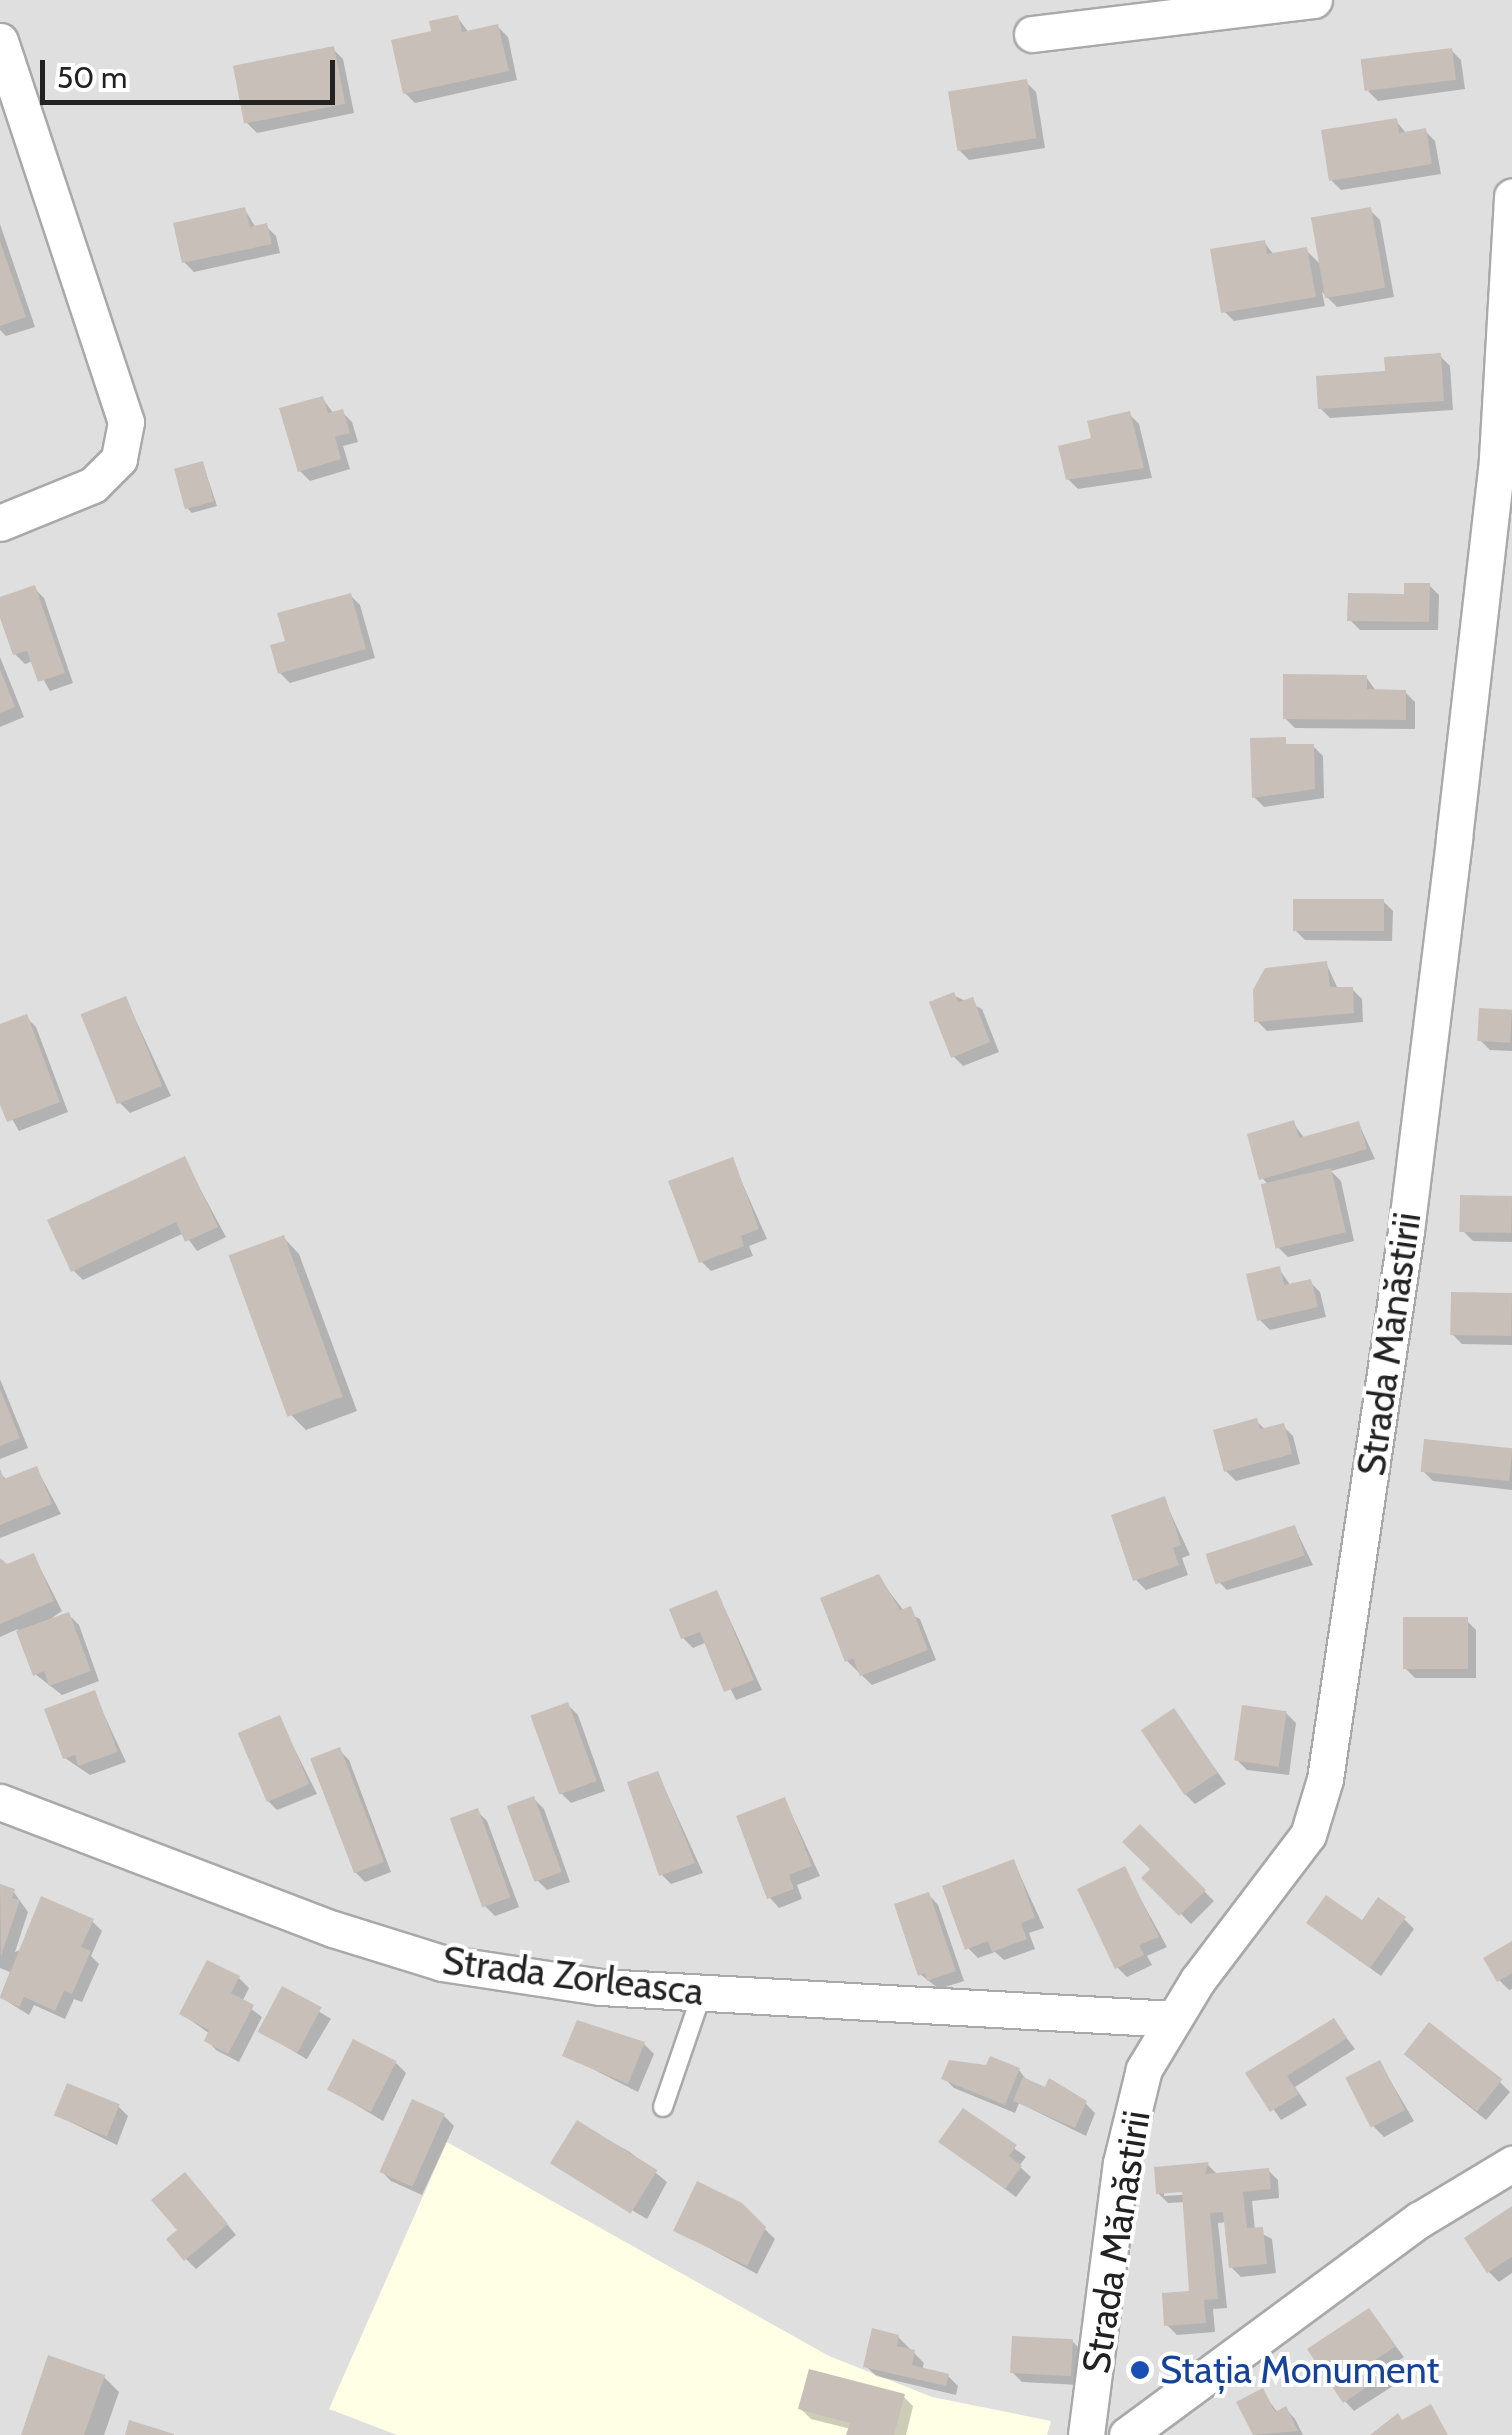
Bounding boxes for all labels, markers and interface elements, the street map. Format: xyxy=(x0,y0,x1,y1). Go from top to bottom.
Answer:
scale bar xyxy=(45,40,340,102)
text: 50 m xyxy=(57,59,127,96)
street label: Strada Mănăstirii xyxy=(1348,1209,1430,1479)
street label: Strada Zorleasca xyxy=(440,1937,706,2015)
street label: Strada Mănăstirii xyxy=(1073,2107,1159,2377)
place label: Stația Monument xyxy=(1160,2347,1439,2393)
marker: Stația Monument xyxy=(1129,2359,1151,2381)

